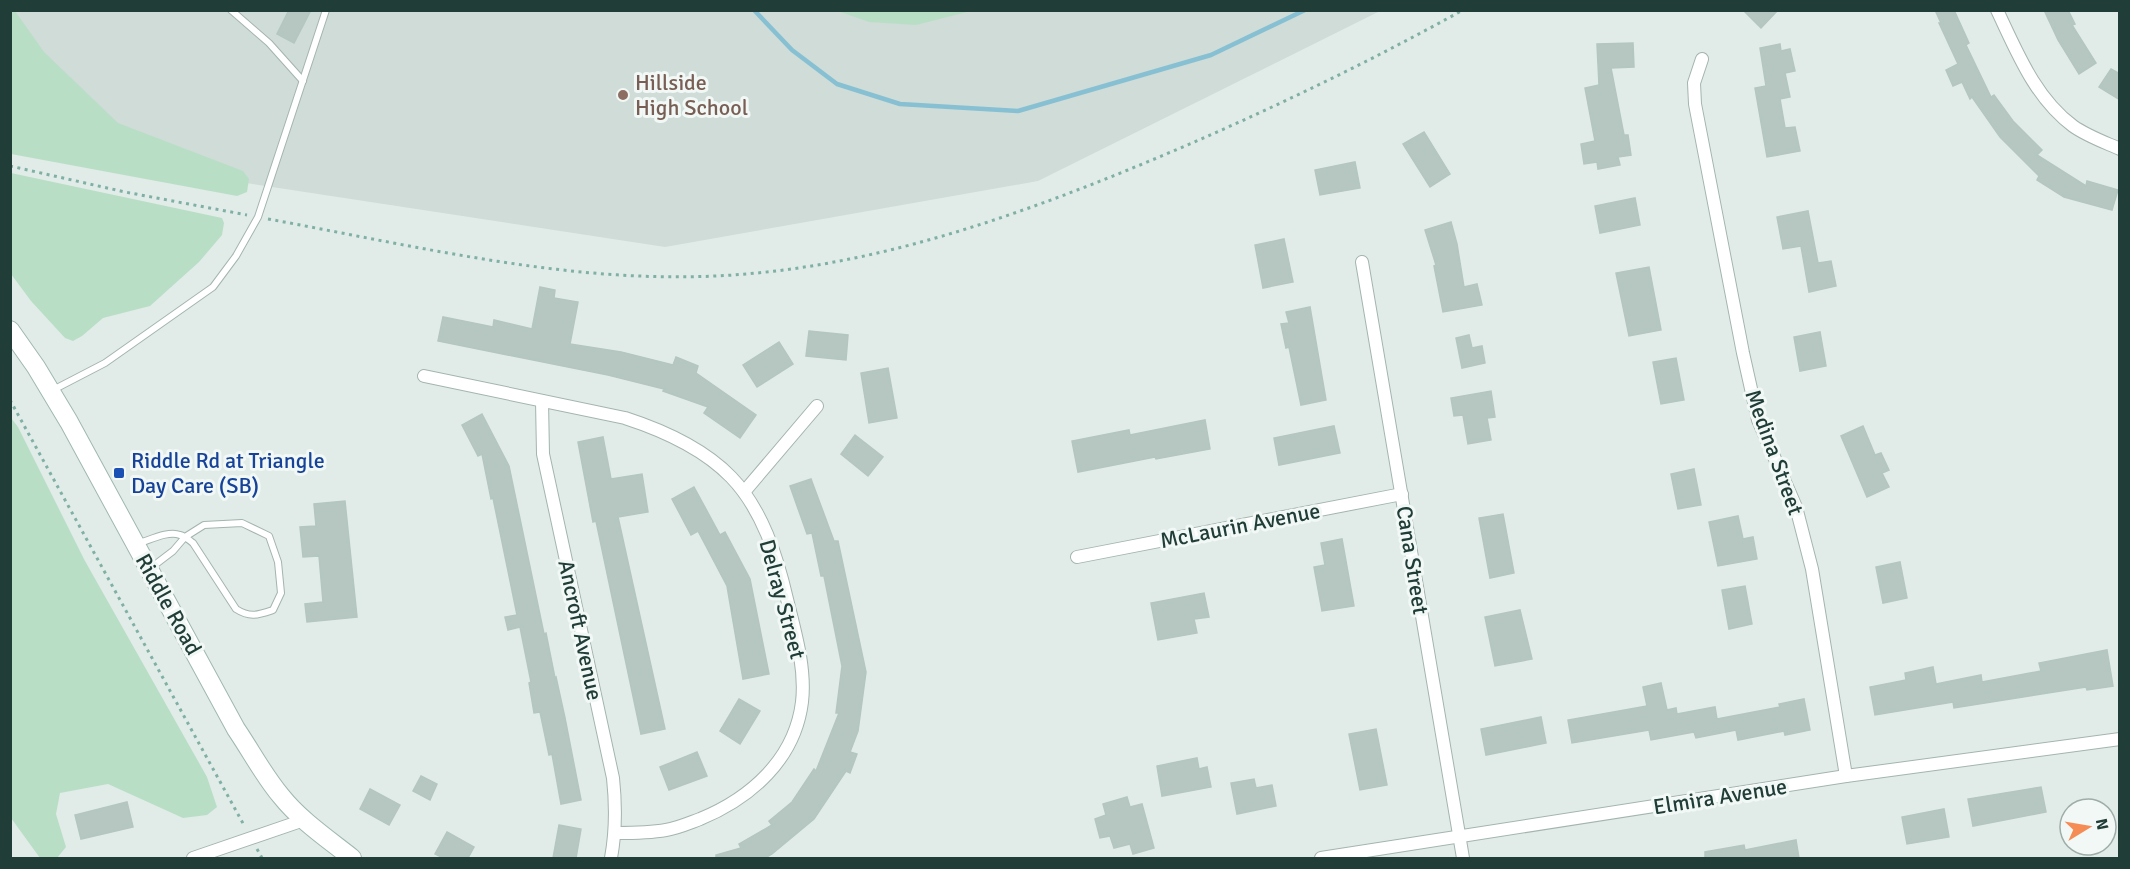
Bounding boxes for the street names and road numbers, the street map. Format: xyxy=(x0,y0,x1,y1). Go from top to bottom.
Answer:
street label: Medina Street xyxy=(1739,386,1810,519)
street label: McLaurin Avenue xyxy=(1158,497,1323,554)
street label: Cana Street xyxy=(1391,504,1434,617)
street label: Delray Street xyxy=(754,536,812,662)
street label: Riddle Road xyxy=(130,549,207,660)
street label: Ancroft Avenue xyxy=(552,557,609,703)
street label: Elmira Avenue xyxy=(1651,773,1789,820)

